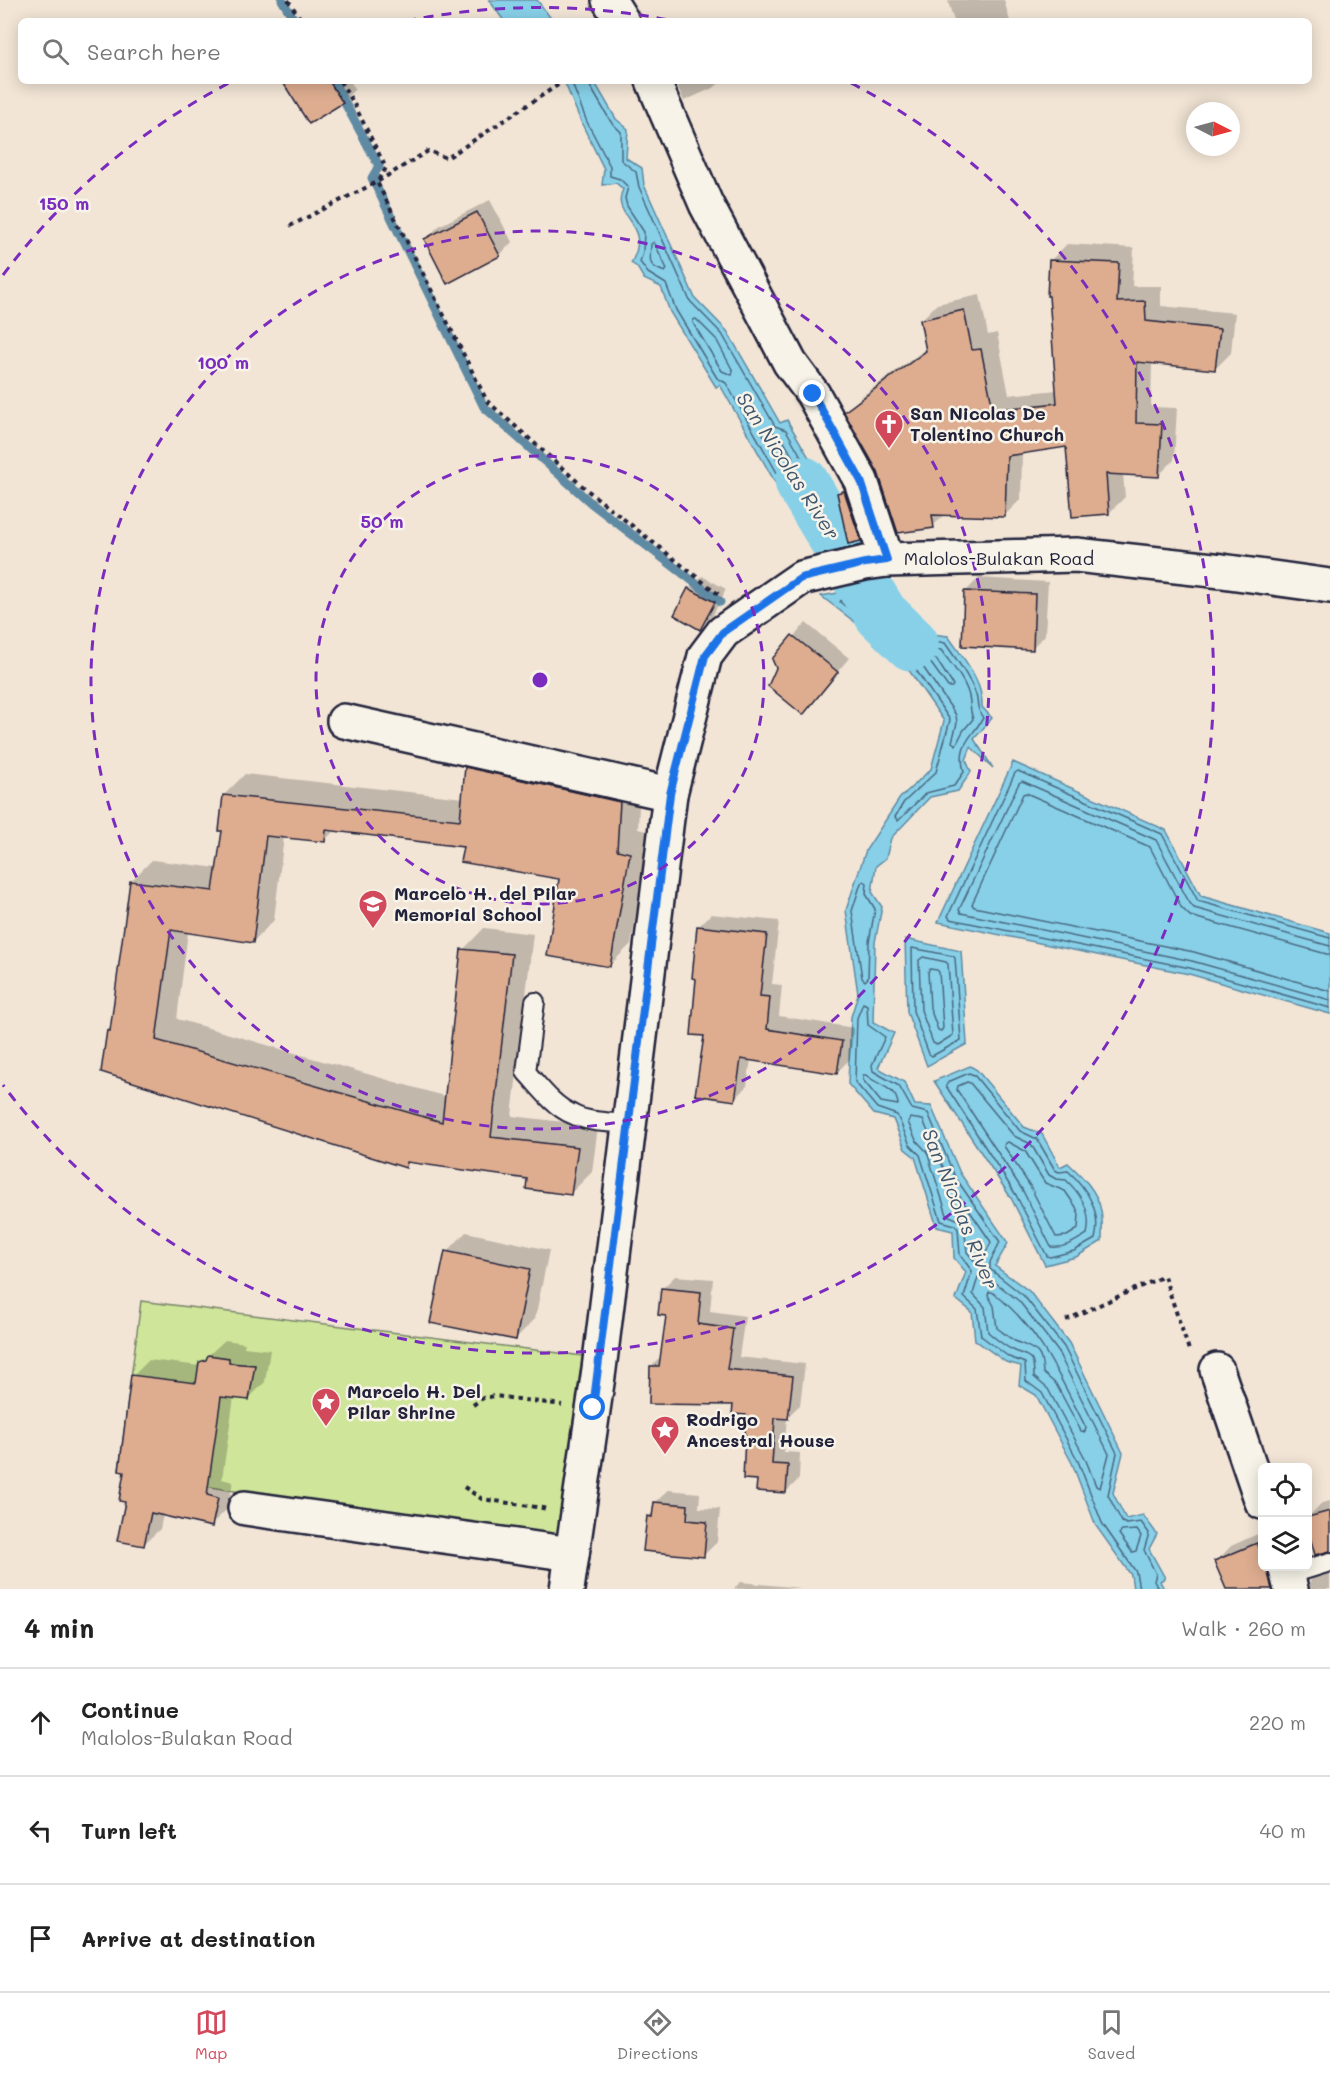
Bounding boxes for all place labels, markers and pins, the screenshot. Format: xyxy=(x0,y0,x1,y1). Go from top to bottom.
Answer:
place label: San Nicolas De Tolentino Church xyxy=(910,401,1064,446)
church icon: San Nicolas De Tolentino Church xyxy=(873,408,905,450)
centre of rings xyxy=(530,670,550,690)
place label: Marcelo H. del Pilar Memorial School xyxy=(394,881,576,926)
school or university icon: Marcelo H. del Pilar Memorial School xyxy=(357,888,389,930)
place label: Marcelo H. Del Pilar Shrine xyxy=(347,1379,481,1424)
place icon: Marcelo H. Del Pilar Shrine xyxy=(310,1386,342,1428)
place label: Rodrigo Ancestral House xyxy=(686,1407,835,1452)
place icon: Rodrigo Ancestral House xyxy=(649,1414,681,1456)

